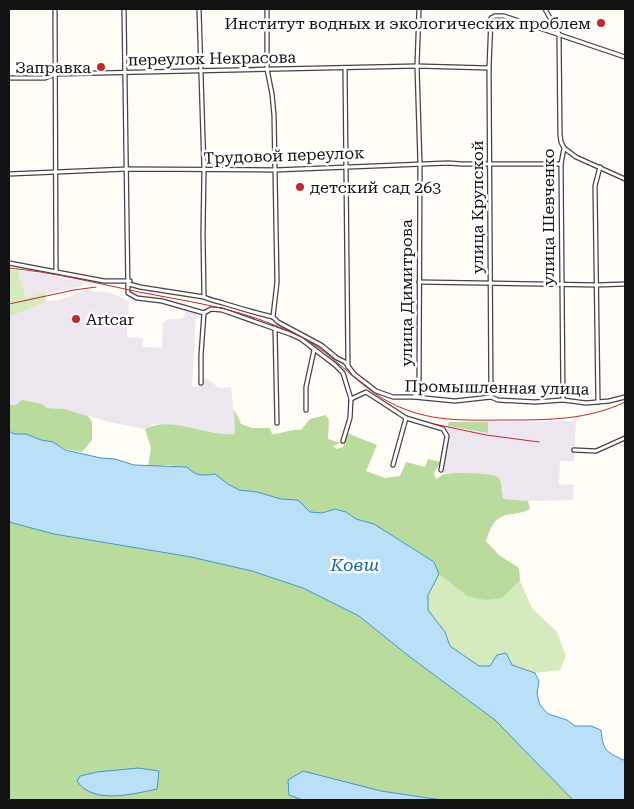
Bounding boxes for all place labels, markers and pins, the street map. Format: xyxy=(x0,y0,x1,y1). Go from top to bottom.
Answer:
place label: Институт водных и экологических проблем xyxy=(224,14,591,33)
marker: Институт водных и экологических проблем xyxy=(595,17,607,29)
place label: Заправка xyxy=(15,58,91,77)
marker: Заправка xyxy=(95,61,107,73)
place label: детский сад 263 xyxy=(310,178,441,197)
marker: детский сад 263 xyxy=(294,181,306,193)
place label: Artcar xyxy=(86,310,134,329)
marker: Artcar xyxy=(70,313,82,325)

